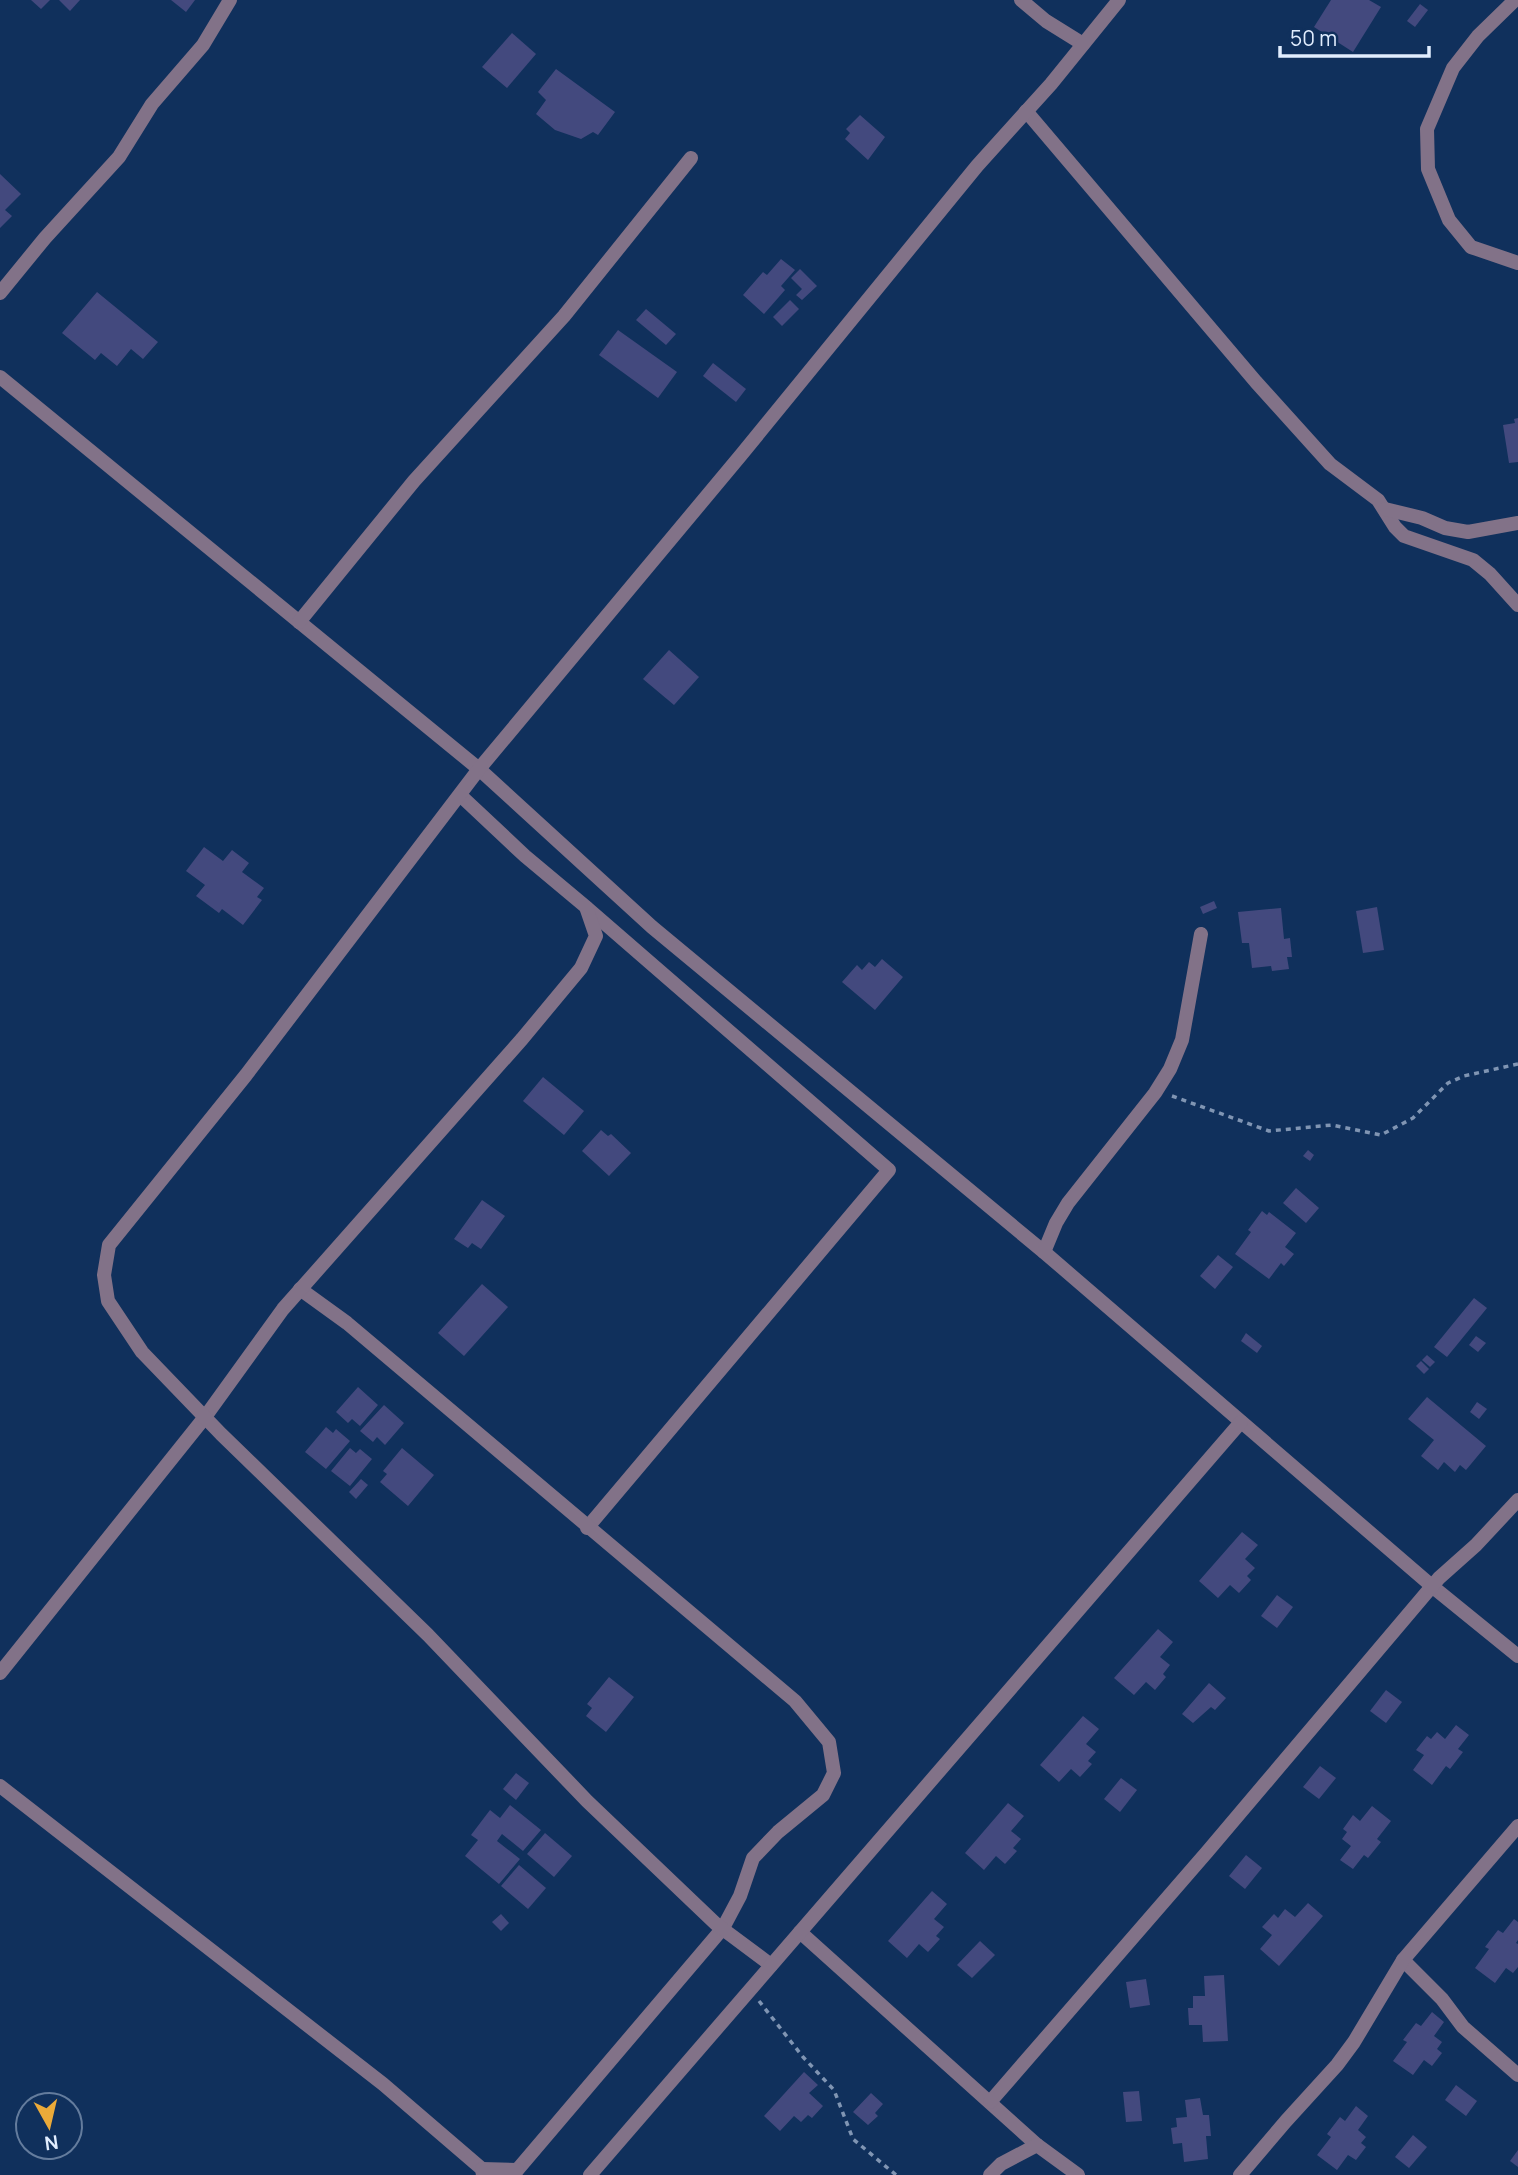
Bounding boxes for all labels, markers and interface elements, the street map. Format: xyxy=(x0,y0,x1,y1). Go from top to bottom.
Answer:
scale bar xyxy=(1280,14,1429,58)
text: 50 m xyxy=(1290,24,1337,52)
north arrow xyxy=(14,2091,84,2161)
text: N xyxy=(43,2129,60,2157)

